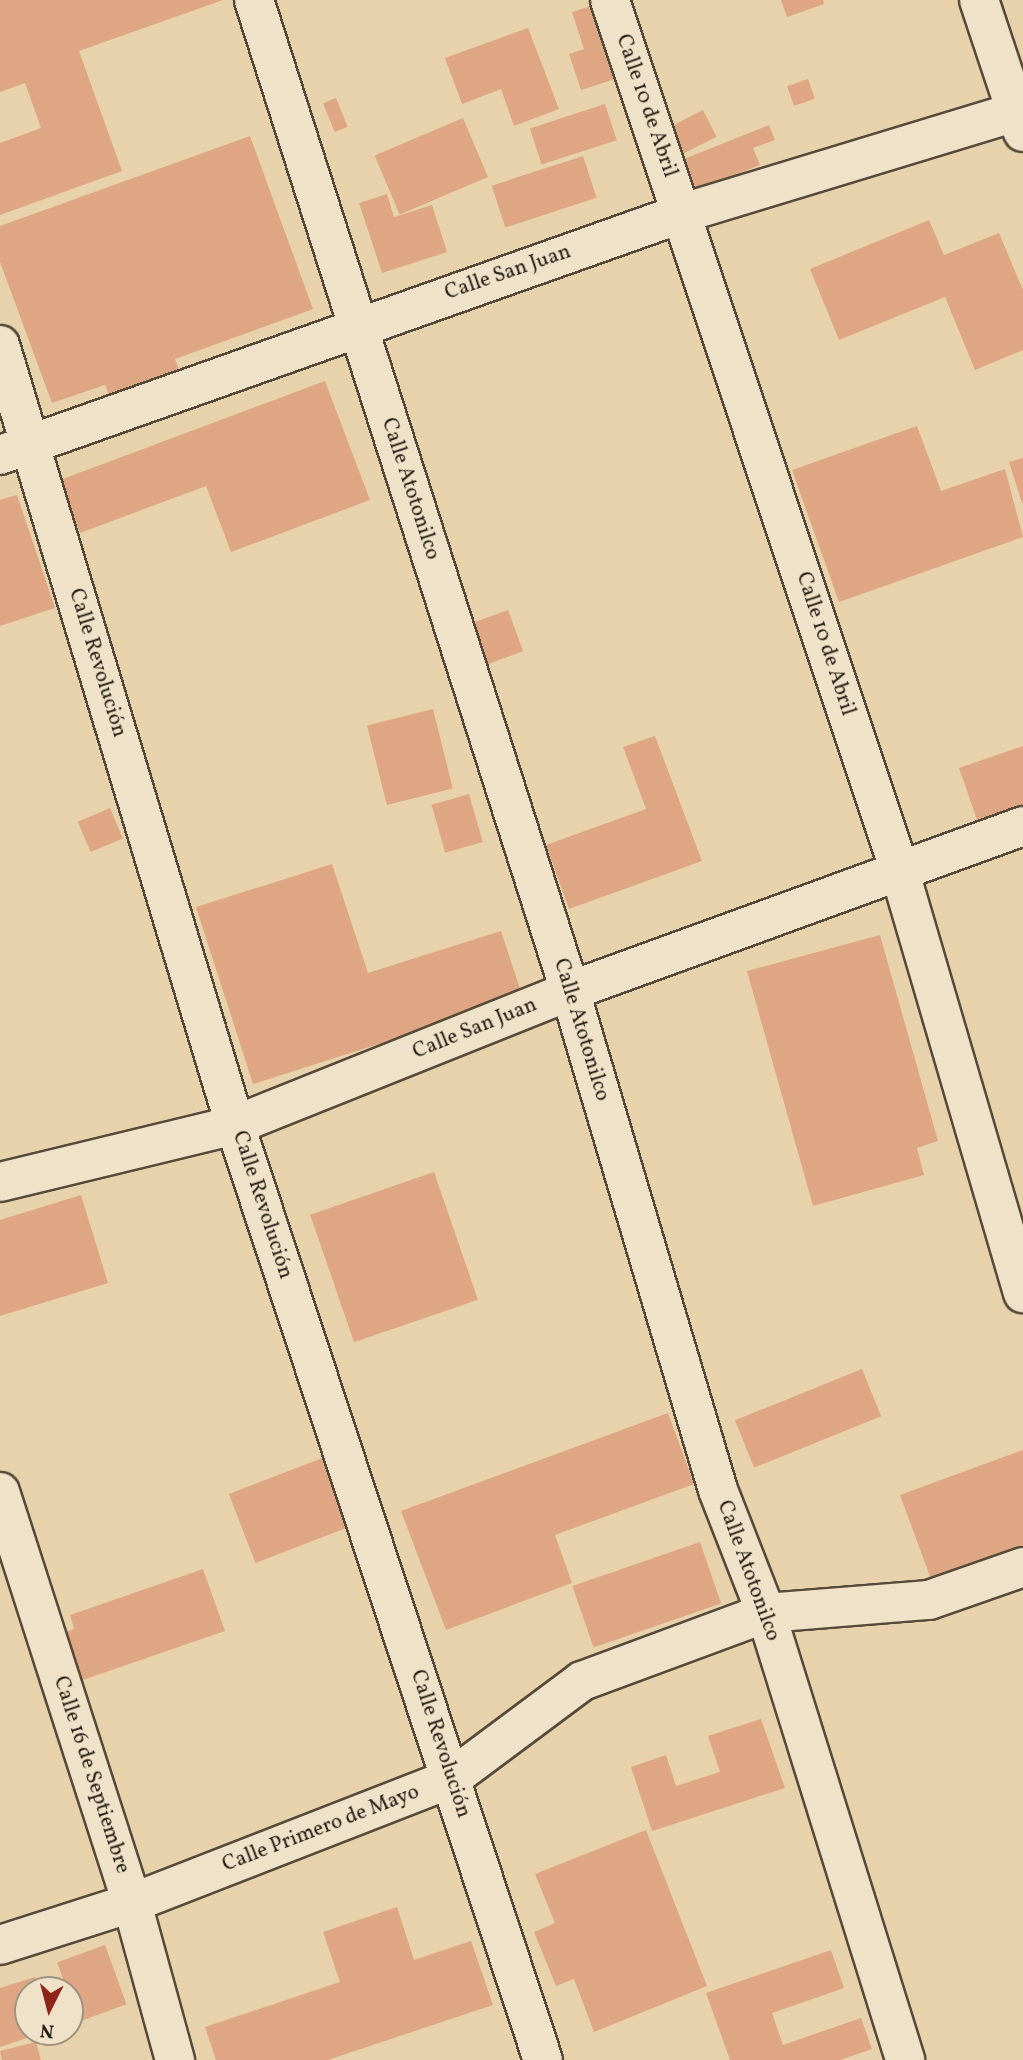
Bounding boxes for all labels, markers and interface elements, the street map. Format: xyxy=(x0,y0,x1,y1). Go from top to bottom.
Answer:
street label: Calle 10 de Abril xyxy=(610,31,682,181)
street label: Calle San Juan xyxy=(442,240,574,306)
street label: Calle Atotonilco xyxy=(375,415,445,563)
street label: Calle 10 de Abril xyxy=(790,569,860,719)
street label: Calle Revolución xyxy=(62,586,132,740)
street label: Calle Atotonilco xyxy=(547,956,615,1104)
street label: Calle San Juan xyxy=(409,993,541,1065)
street label: Calle Revolución xyxy=(226,1128,298,1282)
street label: Calle Atotonilco xyxy=(711,1497,785,1645)
street label: Calle Revolución xyxy=(404,1667,476,1821)
street label: Calle 16 de Septiembre xyxy=(47,1673,135,1877)
street label: Calle Primero de Mayo xyxy=(219,1780,423,1878)
north arrow xyxy=(14,1976,84,2046)
text: N xyxy=(39,2016,55,2044)

